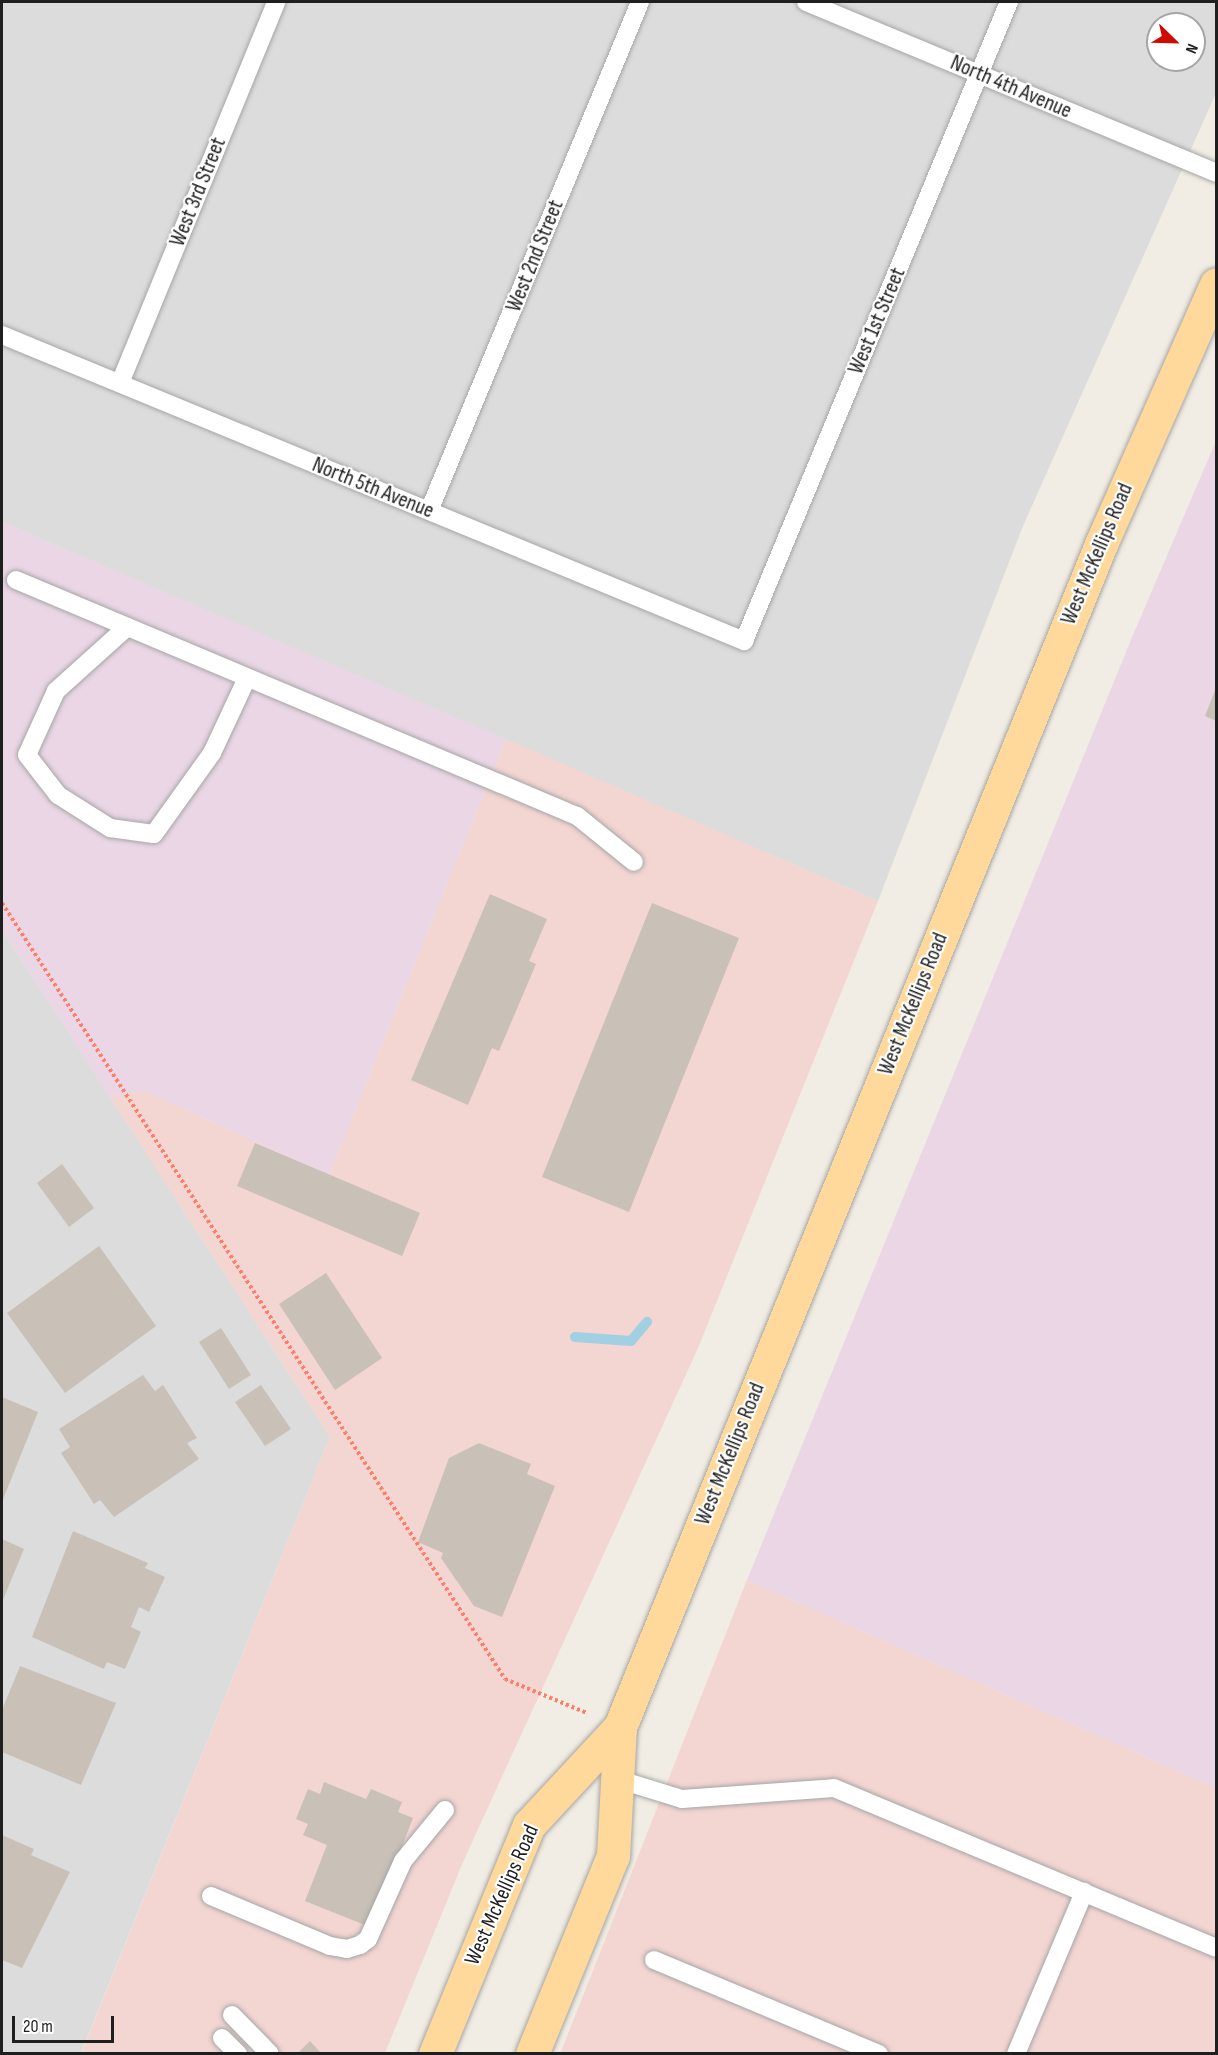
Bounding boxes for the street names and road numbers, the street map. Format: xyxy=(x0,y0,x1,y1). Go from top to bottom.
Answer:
street label: North 4th Avenue xyxy=(946,50,1076,124)
street label: West 3rd Street xyxy=(164,134,232,250)
street label: West 2nd Street xyxy=(501,196,569,316)
street label: West 1st Street xyxy=(843,264,911,378)
street label: North 5th Avenue xyxy=(308,452,438,524)
street label: West McKellips Road xyxy=(1055,479,1139,629)
street label: West McKellips Road xyxy=(872,929,954,1079)
street label: West McKellips Road xyxy=(689,1379,771,1529)
street label: West McKellips Road xyxy=(459,1821,545,1969)

